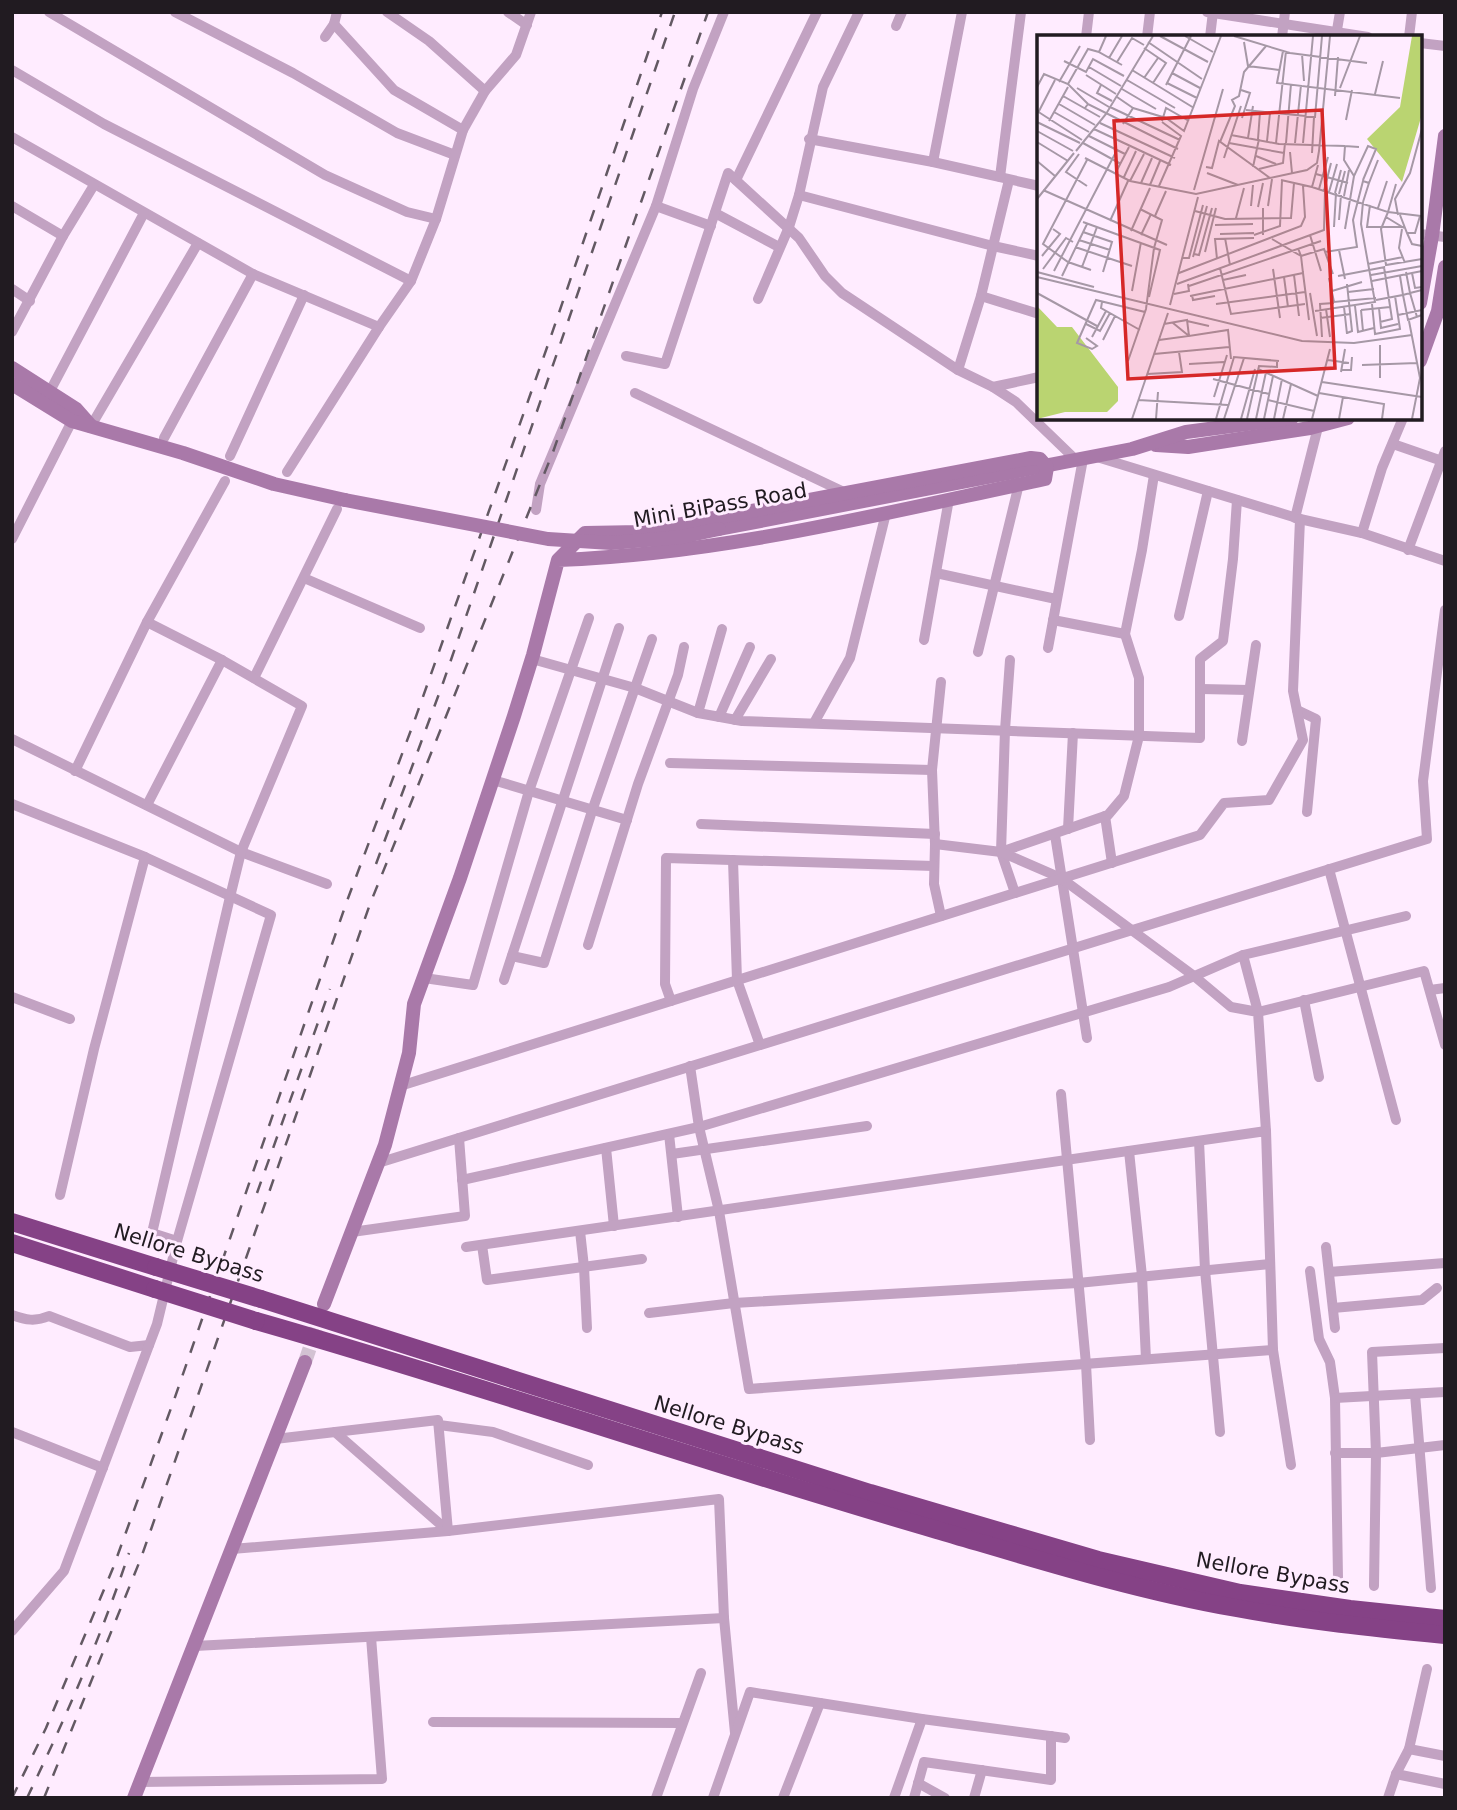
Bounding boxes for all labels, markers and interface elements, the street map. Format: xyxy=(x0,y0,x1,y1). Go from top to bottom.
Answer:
inset map xyxy=(1037,35,1422,420)
street label: Mini BiPass Road xyxy=(631,478,809,532)
street label: Nellore Bypass xyxy=(111,1219,267,1287)
street label: Nellore Bypass xyxy=(651,1391,807,1459)
street label: Nellore Bypass xyxy=(1194,1548,1352,1598)

